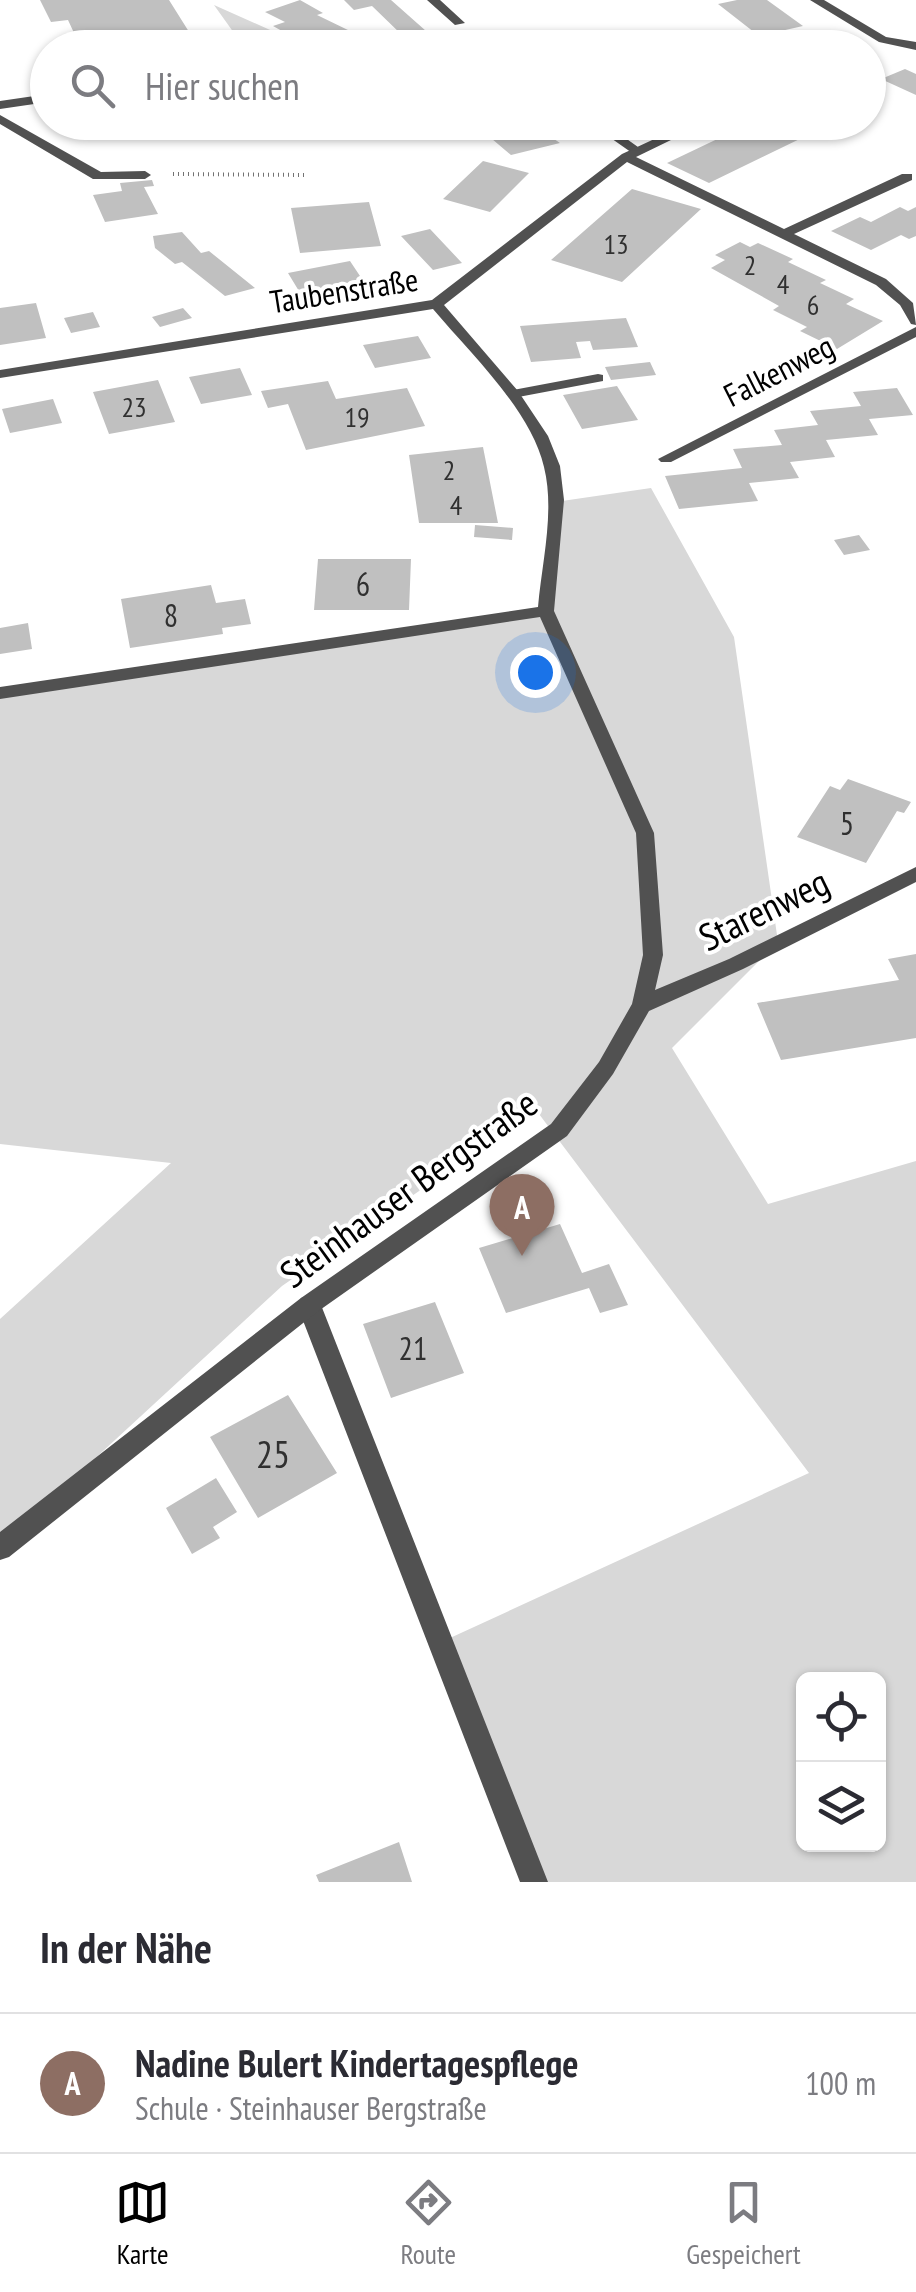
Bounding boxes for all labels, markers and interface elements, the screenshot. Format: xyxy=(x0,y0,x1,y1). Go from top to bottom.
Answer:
search box xyxy=(30,30,886,140)
icon: search xyxy=(65,58,120,113)
text: Hier suchen xyxy=(145,61,300,110)
house number: 13 xyxy=(603,225,629,262)
house number: 2 xyxy=(744,246,756,283)
street label: Taubenstraße xyxy=(267,258,421,322)
house number: 4 xyxy=(777,265,790,302)
house number: 6 xyxy=(807,286,819,323)
street label: Falkenweg xyxy=(716,325,841,416)
house number: 23 xyxy=(121,388,147,425)
house number: 19 xyxy=(344,398,370,435)
house number: 2 xyxy=(443,451,455,488)
house number: 4 xyxy=(450,486,463,523)
house number: 6 xyxy=(356,563,370,605)
house number: 8 xyxy=(164,594,178,636)
your location xyxy=(510,647,561,698)
house number: 5 xyxy=(840,802,854,844)
street label: Starenweg xyxy=(690,856,836,961)
street label: Steinhauser Bergstraße xyxy=(270,1078,546,1298)
pin: A xyxy=(490,1174,554,1256)
house number: 21 xyxy=(399,1327,427,1369)
house number: 25 xyxy=(256,1429,290,1478)
map controls xyxy=(796,1672,886,1852)
button: locate xyxy=(796,1672,886,1762)
button: layers xyxy=(796,1762,886,1852)
text: In der Nähe xyxy=(40,1920,212,1975)
text: Nadine Bulert Kindertagespflege xyxy=(135,2038,579,2087)
text: A xyxy=(64,2062,81,2104)
text: 100 m xyxy=(805,2062,876,2104)
text: Schule · Steinhauser Bergstraße xyxy=(135,2087,487,2129)
tab: Karte xyxy=(115,2175,170,2272)
tab: Route xyxy=(400,2175,456,2272)
tab: Gespeichert xyxy=(686,2175,801,2272)

